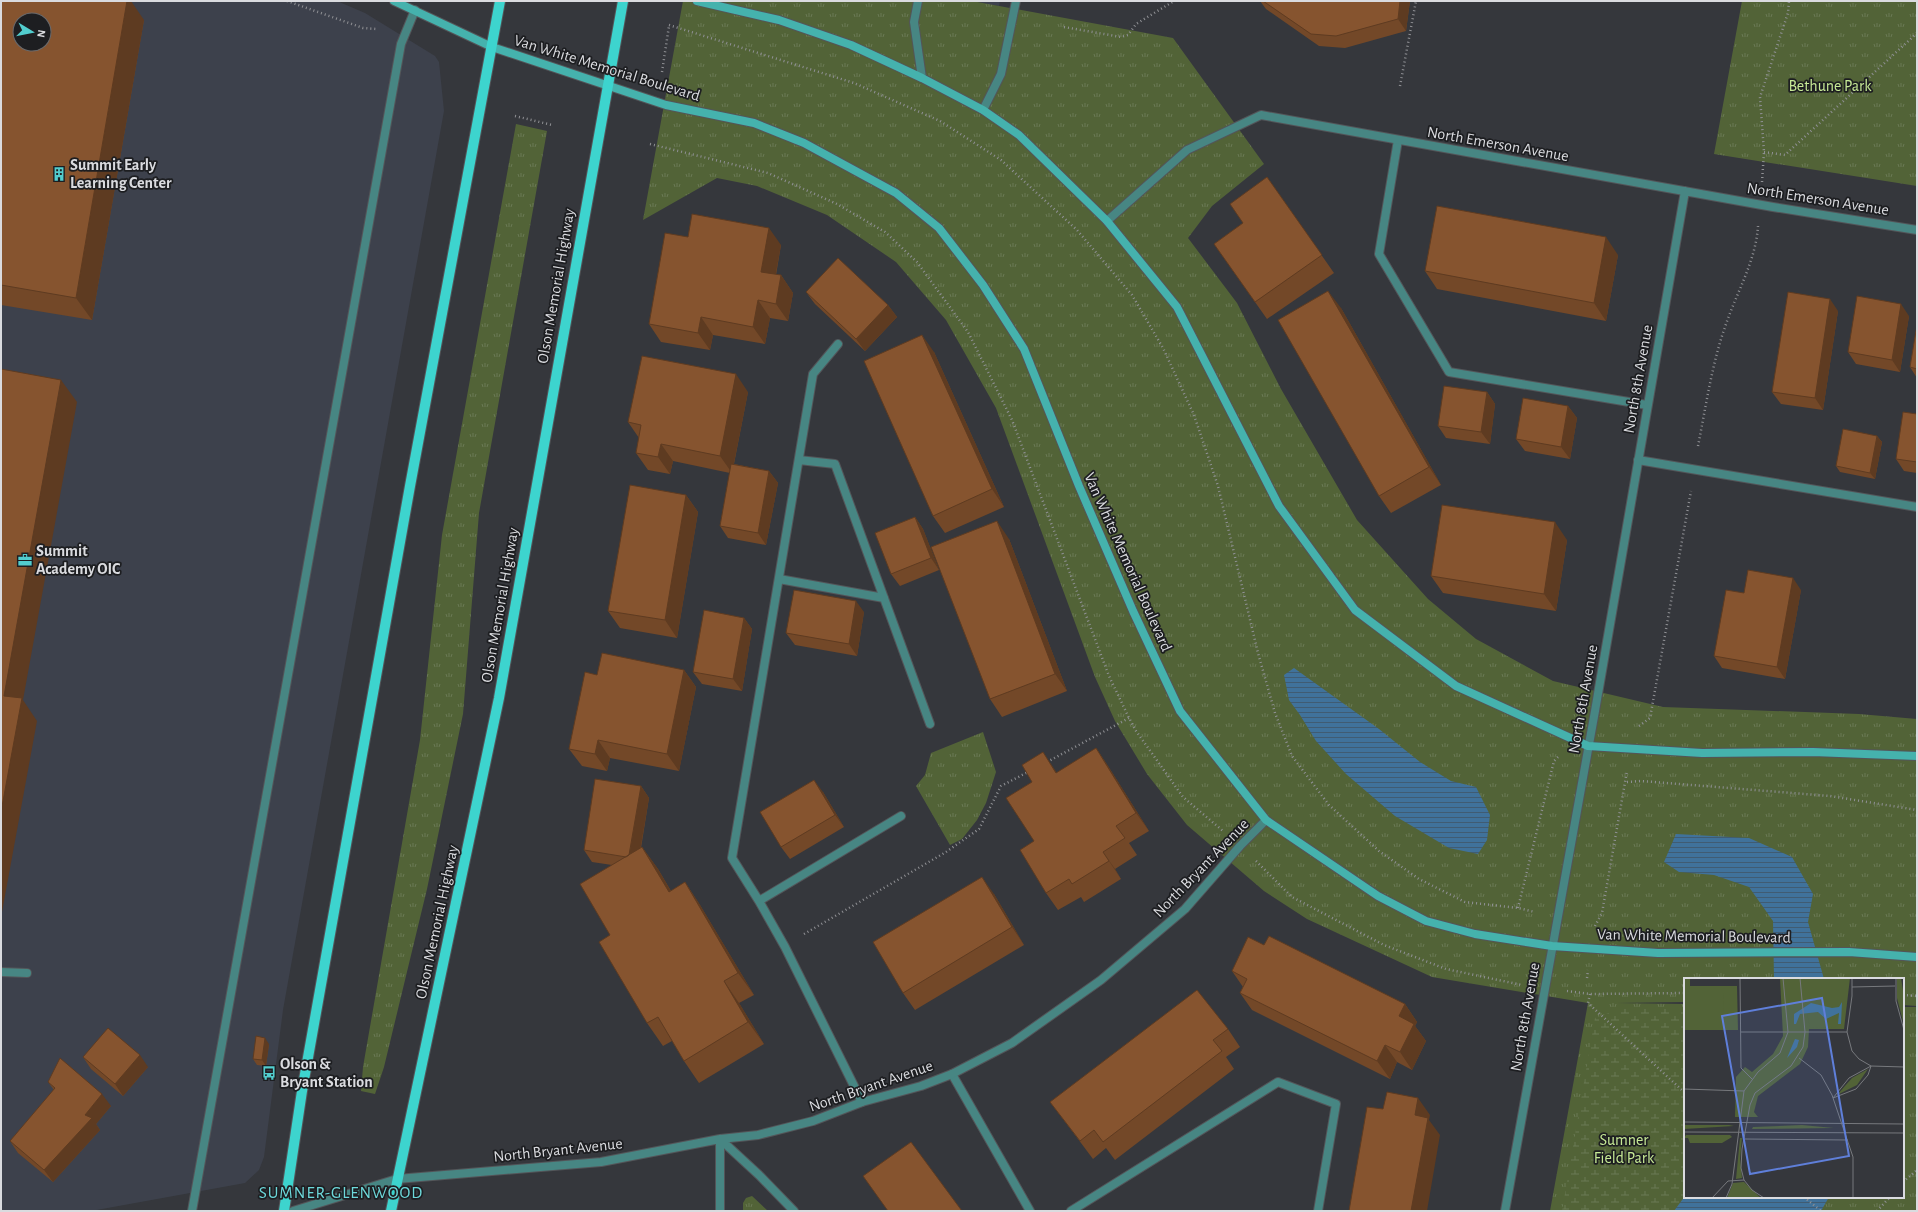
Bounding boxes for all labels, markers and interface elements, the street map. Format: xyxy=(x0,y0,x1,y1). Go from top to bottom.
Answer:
north arrow xyxy=(12,12,52,52)
text: N xyxy=(35,29,47,38)
street label: Van White Memorial Boulevard xyxy=(512,32,702,104)
park label: Bethune Park xyxy=(1788,78,1872,94)
street label: North Emerson Avenue xyxy=(1426,124,1570,164)
place label: Summit Early Learning Center xyxy=(70,157,172,191)
building icon: Summit Early Learning Center xyxy=(51,166,67,182)
street label: North Emerson Avenue xyxy=(1746,180,1890,218)
street label: Olson Memorial Highway xyxy=(534,207,579,365)
street label: North 8th Avenue xyxy=(1621,324,1655,434)
street label: Van White Memorial Boulevard xyxy=(1081,470,1175,654)
street label: Olson Memorial Highway xyxy=(478,526,523,684)
place label: Summit Academy OIC xyxy=(36,543,121,578)
office icon: Summit Academy OIC xyxy=(17,552,33,568)
street label: North 8th Avenue xyxy=(1566,644,1600,754)
street label: North Bryant Avenue xyxy=(1150,816,1253,921)
street label: Olson Memorial Highway xyxy=(413,843,462,1001)
street label: Van White Memorial Boulevard xyxy=(1597,926,1791,946)
street label: North 8th Avenue xyxy=(1508,962,1542,1072)
inset map xyxy=(1684,978,1904,1198)
place label: Olson & Bryant Station xyxy=(280,1056,373,1091)
street label: North Bryant Avenue xyxy=(807,1057,935,1116)
bus stop icon: Olson & Bryant Station xyxy=(261,1065,277,1081)
park label: Sumner Field Park xyxy=(1594,1132,1655,1166)
street label: North Bryant Avenue xyxy=(493,1135,623,1166)
district label: SUMNER-GLENWOOD xyxy=(259,1184,423,1201)

